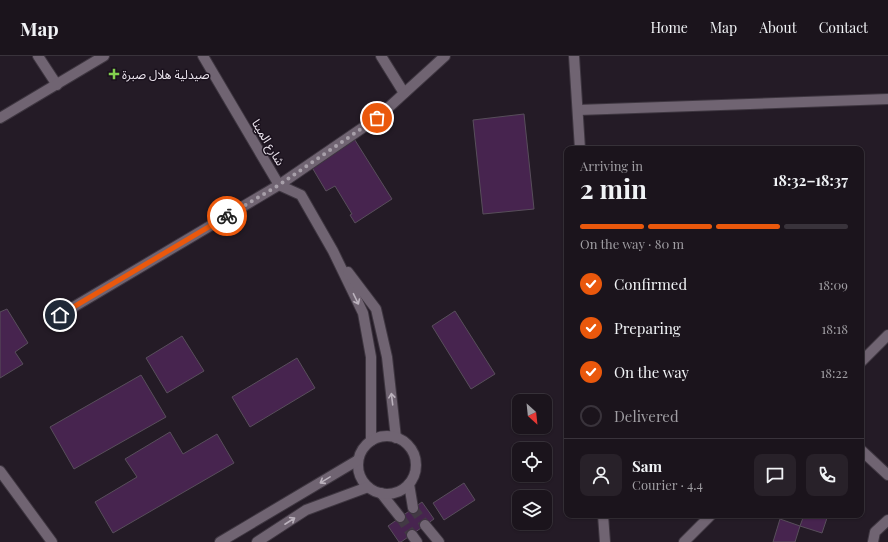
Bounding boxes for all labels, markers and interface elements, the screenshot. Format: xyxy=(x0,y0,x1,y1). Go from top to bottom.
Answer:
text: Map xyxy=(20,15,59,41)
text: Home xyxy=(650,18,688,37)
text: Map xyxy=(710,18,737,37)
text: About xyxy=(759,18,797,37)
text: Contact xyxy=(819,18,868,37)
place label: صيدلية هلال صبرة xyxy=(122,66,210,82)
marker: صيدلية هلال صبرة xyxy=(109,69,119,79)
pin xyxy=(360,101,394,135)
icon: bag xyxy=(366,107,388,129)
street label: شارع المينا xyxy=(247,116,289,169)
text: Arriving in xyxy=(580,157,643,174)
text: 18:32–18:37 xyxy=(773,170,848,190)
text: 2 min xyxy=(580,171,647,206)
courier xyxy=(207,196,247,236)
icon: bike xyxy=(216,205,238,227)
text: On the way · 80 m xyxy=(580,235,684,252)
icon: check xyxy=(580,273,602,295)
text: Confirmed xyxy=(614,274,687,294)
text: 18:09 xyxy=(819,276,848,293)
one-way arrow xyxy=(353,293,361,305)
pin xyxy=(43,298,77,332)
icon: home xyxy=(49,304,71,326)
icon: check xyxy=(580,317,602,339)
text: Preparing xyxy=(614,318,681,338)
text: 18:18 xyxy=(821,320,848,337)
icon: check xyxy=(580,361,602,383)
text: On the way xyxy=(614,362,689,382)
text: 18:22 xyxy=(821,364,848,381)
one-way arrow xyxy=(388,393,396,406)
north arrow xyxy=(512,394,552,434)
map controls xyxy=(512,394,552,530)
text: Delivered xyxy=(614,406,679,426)
button: locate xyxy=(512,442,552,482)
button: person xyxy=(580,454,622,496)
button: chat xyxy=(754,454,796,496)
button: phone xyxy=(806,454,848,496)
text: Sam xyxy=(632,456,662,476)
one-way arrow xyxy=(319,476,331,484)
text: Courier · 4.4 xyxy=(632,476,703,493)
button: layers xyxy=(512,490,552,530)
one-way arrow xyxy=(284,517,295,525)

